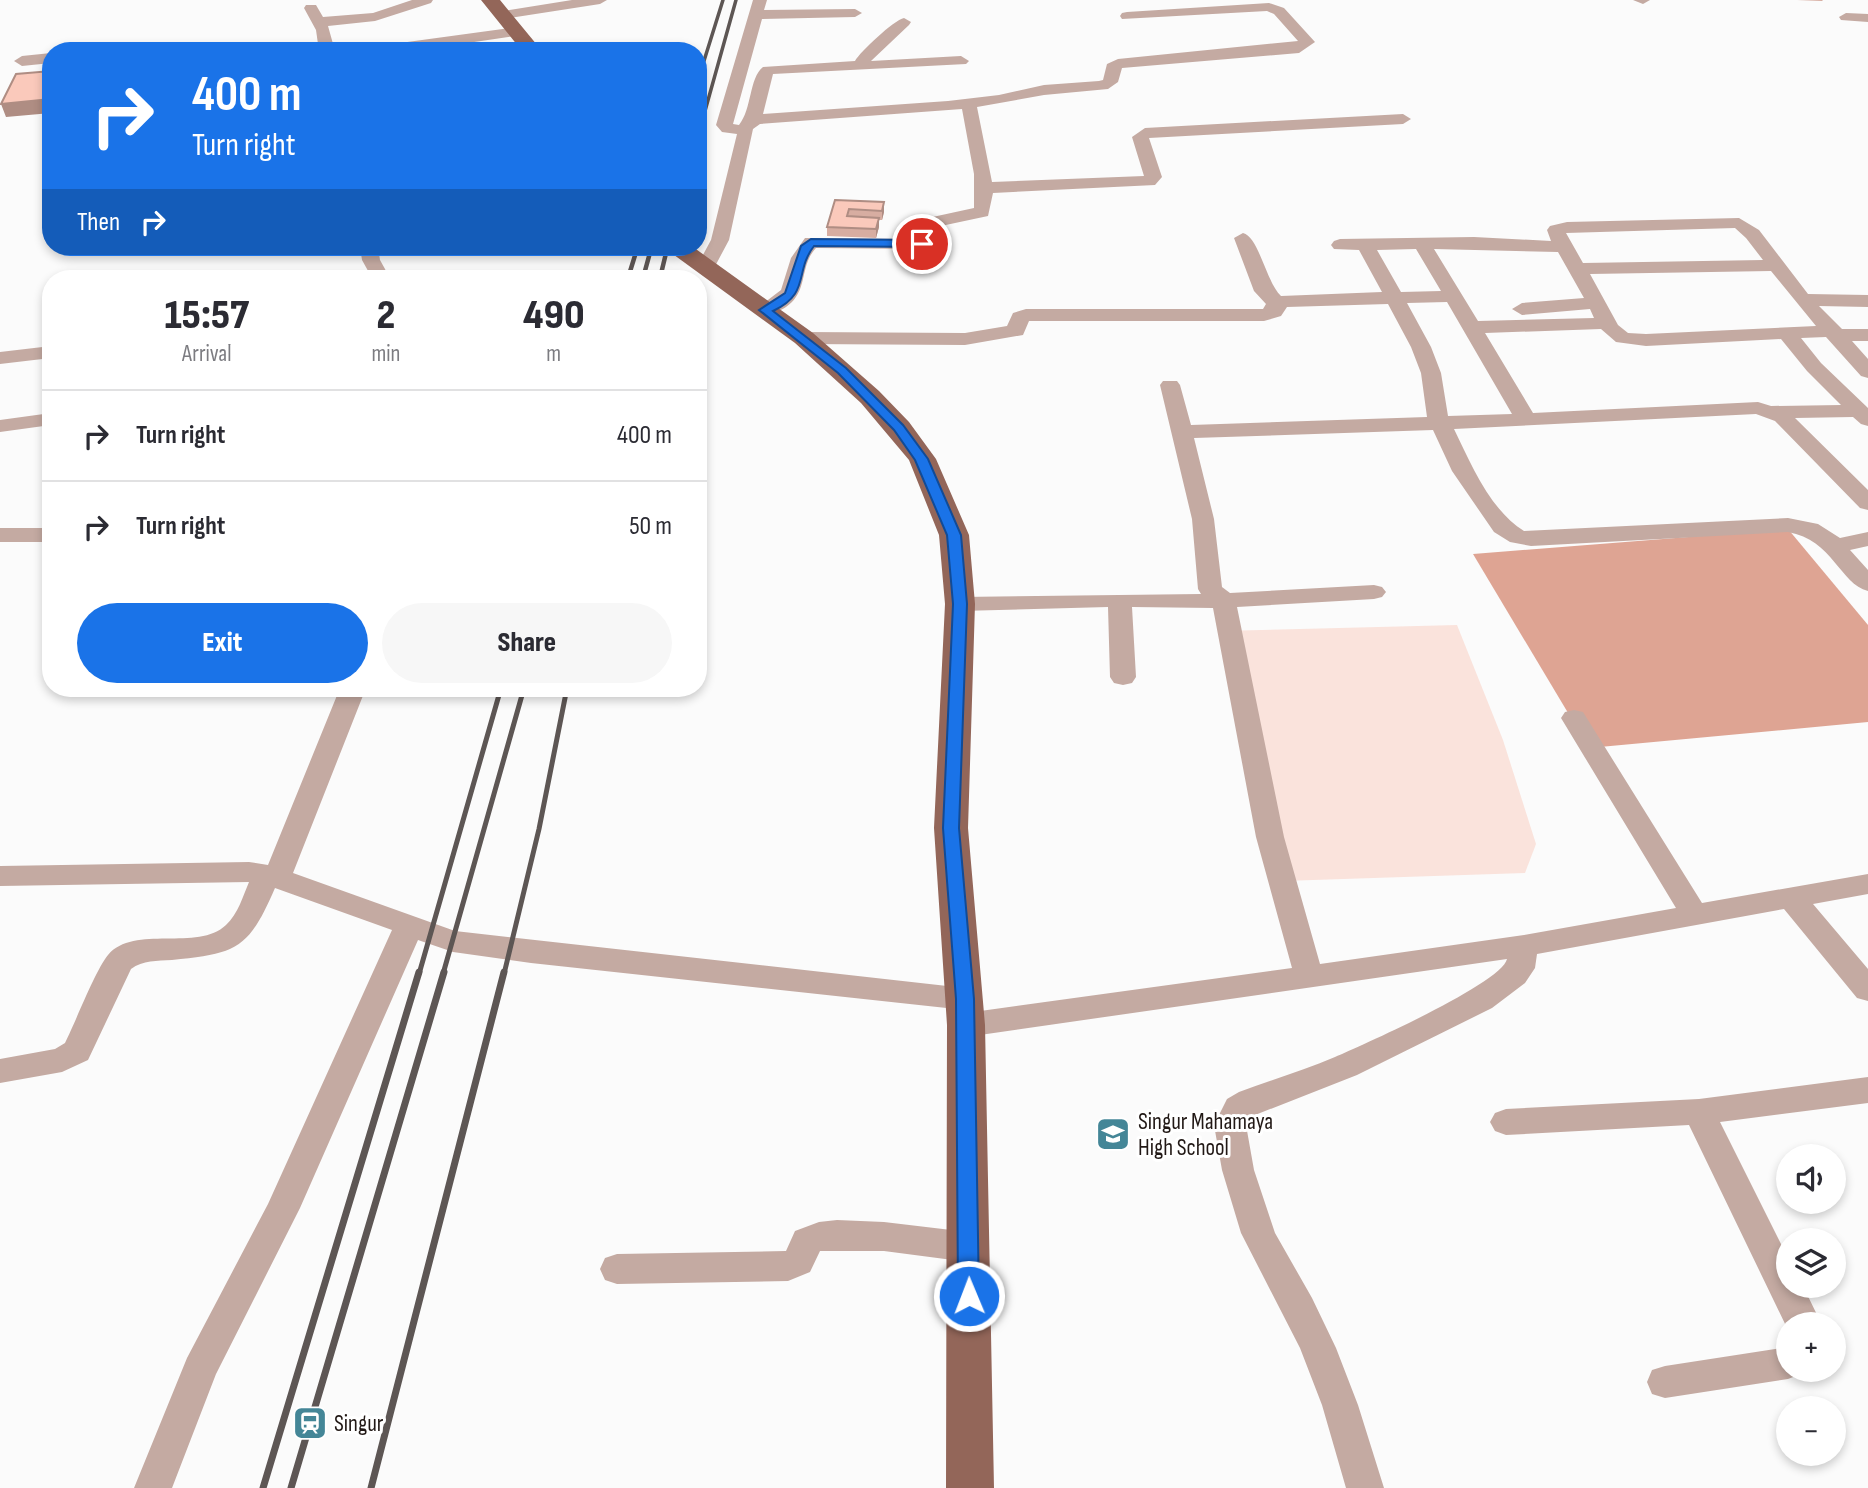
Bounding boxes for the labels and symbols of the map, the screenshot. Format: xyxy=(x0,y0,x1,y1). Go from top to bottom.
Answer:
pin xyxy=(892,214,952,274)
place label: Singur Mahamaya High School xyxy=(1138,1108,1273,1162)
school or university icon: Singur Mahamaya High School xyxy=(1094,1115,1132,1153)
position arrow xyxy=(932,1259,1006,1333)
station icon: Singur xyxy=(291,1404,329,1442)
place label: Singur xyxy=(334,1410,384,1438)

